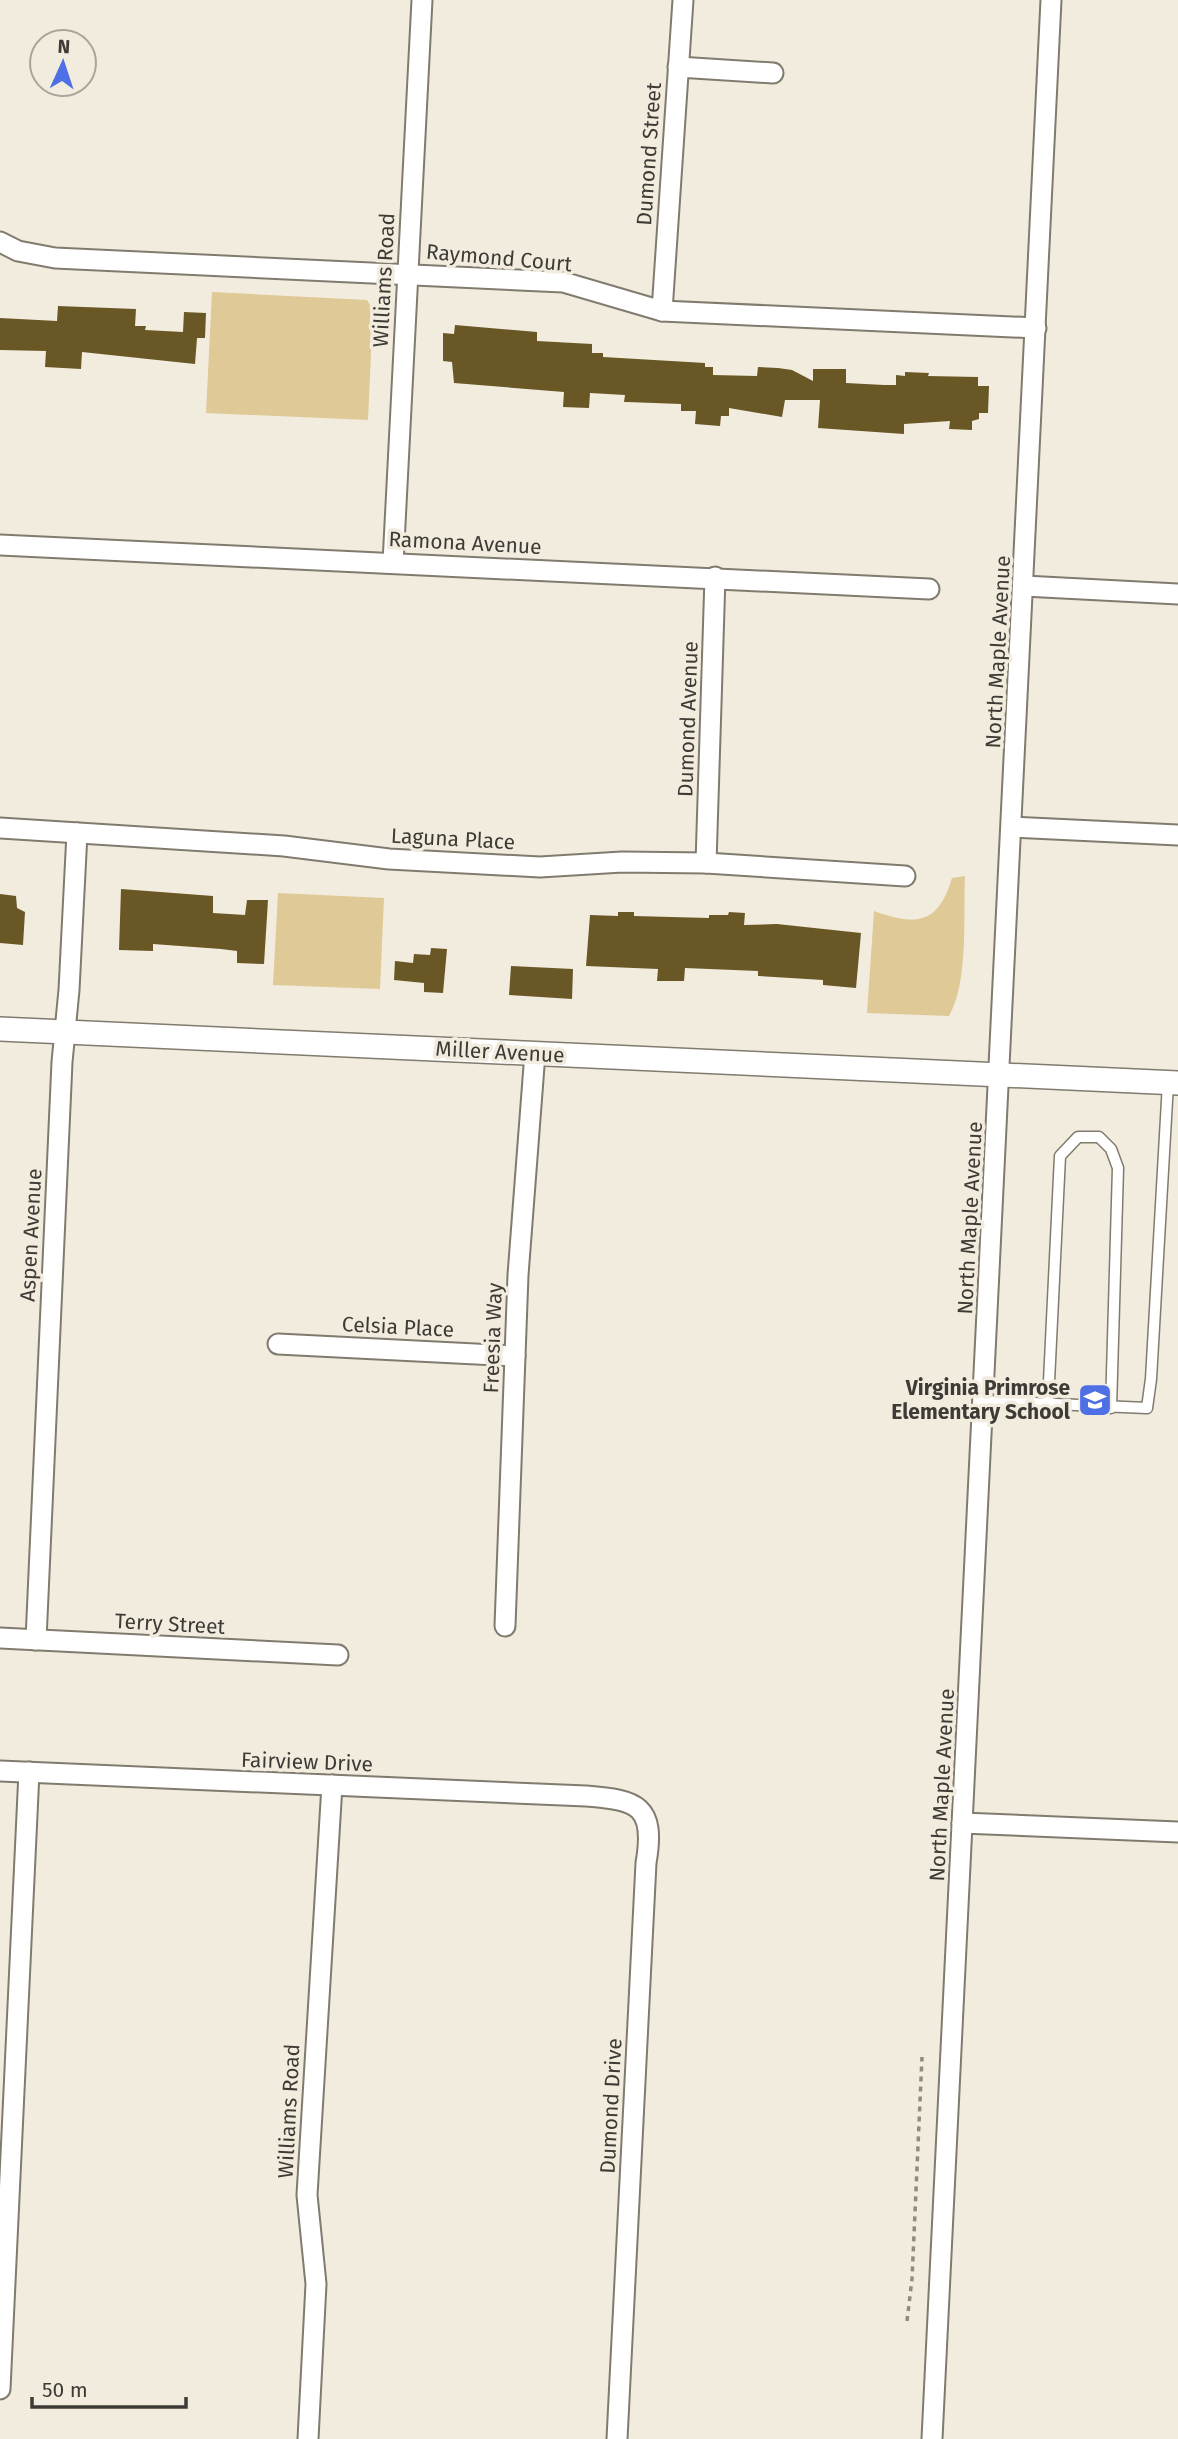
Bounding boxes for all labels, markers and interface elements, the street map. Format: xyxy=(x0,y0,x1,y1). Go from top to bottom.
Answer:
north arrow xyxy=(28,28,98,98)
text: N xyxy=(57,35,71,58)
street label: Dumond Street xyxy=(631,81,667,226)
street label: Williams Road xyxy=(367,212,401,348)
street label: Raymond Court xyxy=(425,239,573,277)
street label: Ramona Avenue xyxy=(388,526,542,560)
street label: North Maple Avenue xyxy=(980,555,1016,749)
street label: Dumond Avenue xyxy=(672,641,704,797)
street label: Laguna Place xyxy=(390,823,516,855)
street label: Miller Avenue xyxy=(435,1036,565,1068)
street label: North Maple Avenue xyxy=(952,1121,988,1315)
street label: Aspen Avenue xyxy=(15,1168,47,1302)
street label: Freesia Way xyxy=(478,1282,508,1394)
street label: Celsia Place xyxy=(341,1311,455,1343)
place label: Virginia Primrose Elementary School xyxy=(891,1375,1071,1425)
school or university icon: Virginia Primrose Elementary School xyxy=(1076,1381,1114,1419)
street label: Terry Street xyxy=(114,1608,226,1640)
street label: North Maple Avenue xyxy=(924,1688,960,1882)
street label: Fairview Drive xyxy=(241,1747,373,1777)
street label: Dumond Drive xyxy=(594,2038,628,2174)
street label: Williams Road xyxy=(272,2043,306,2179)
scale bar xyxy=(32,2366,186,2410)
text: 50 m xyxy=(42,2377,88,2403)

